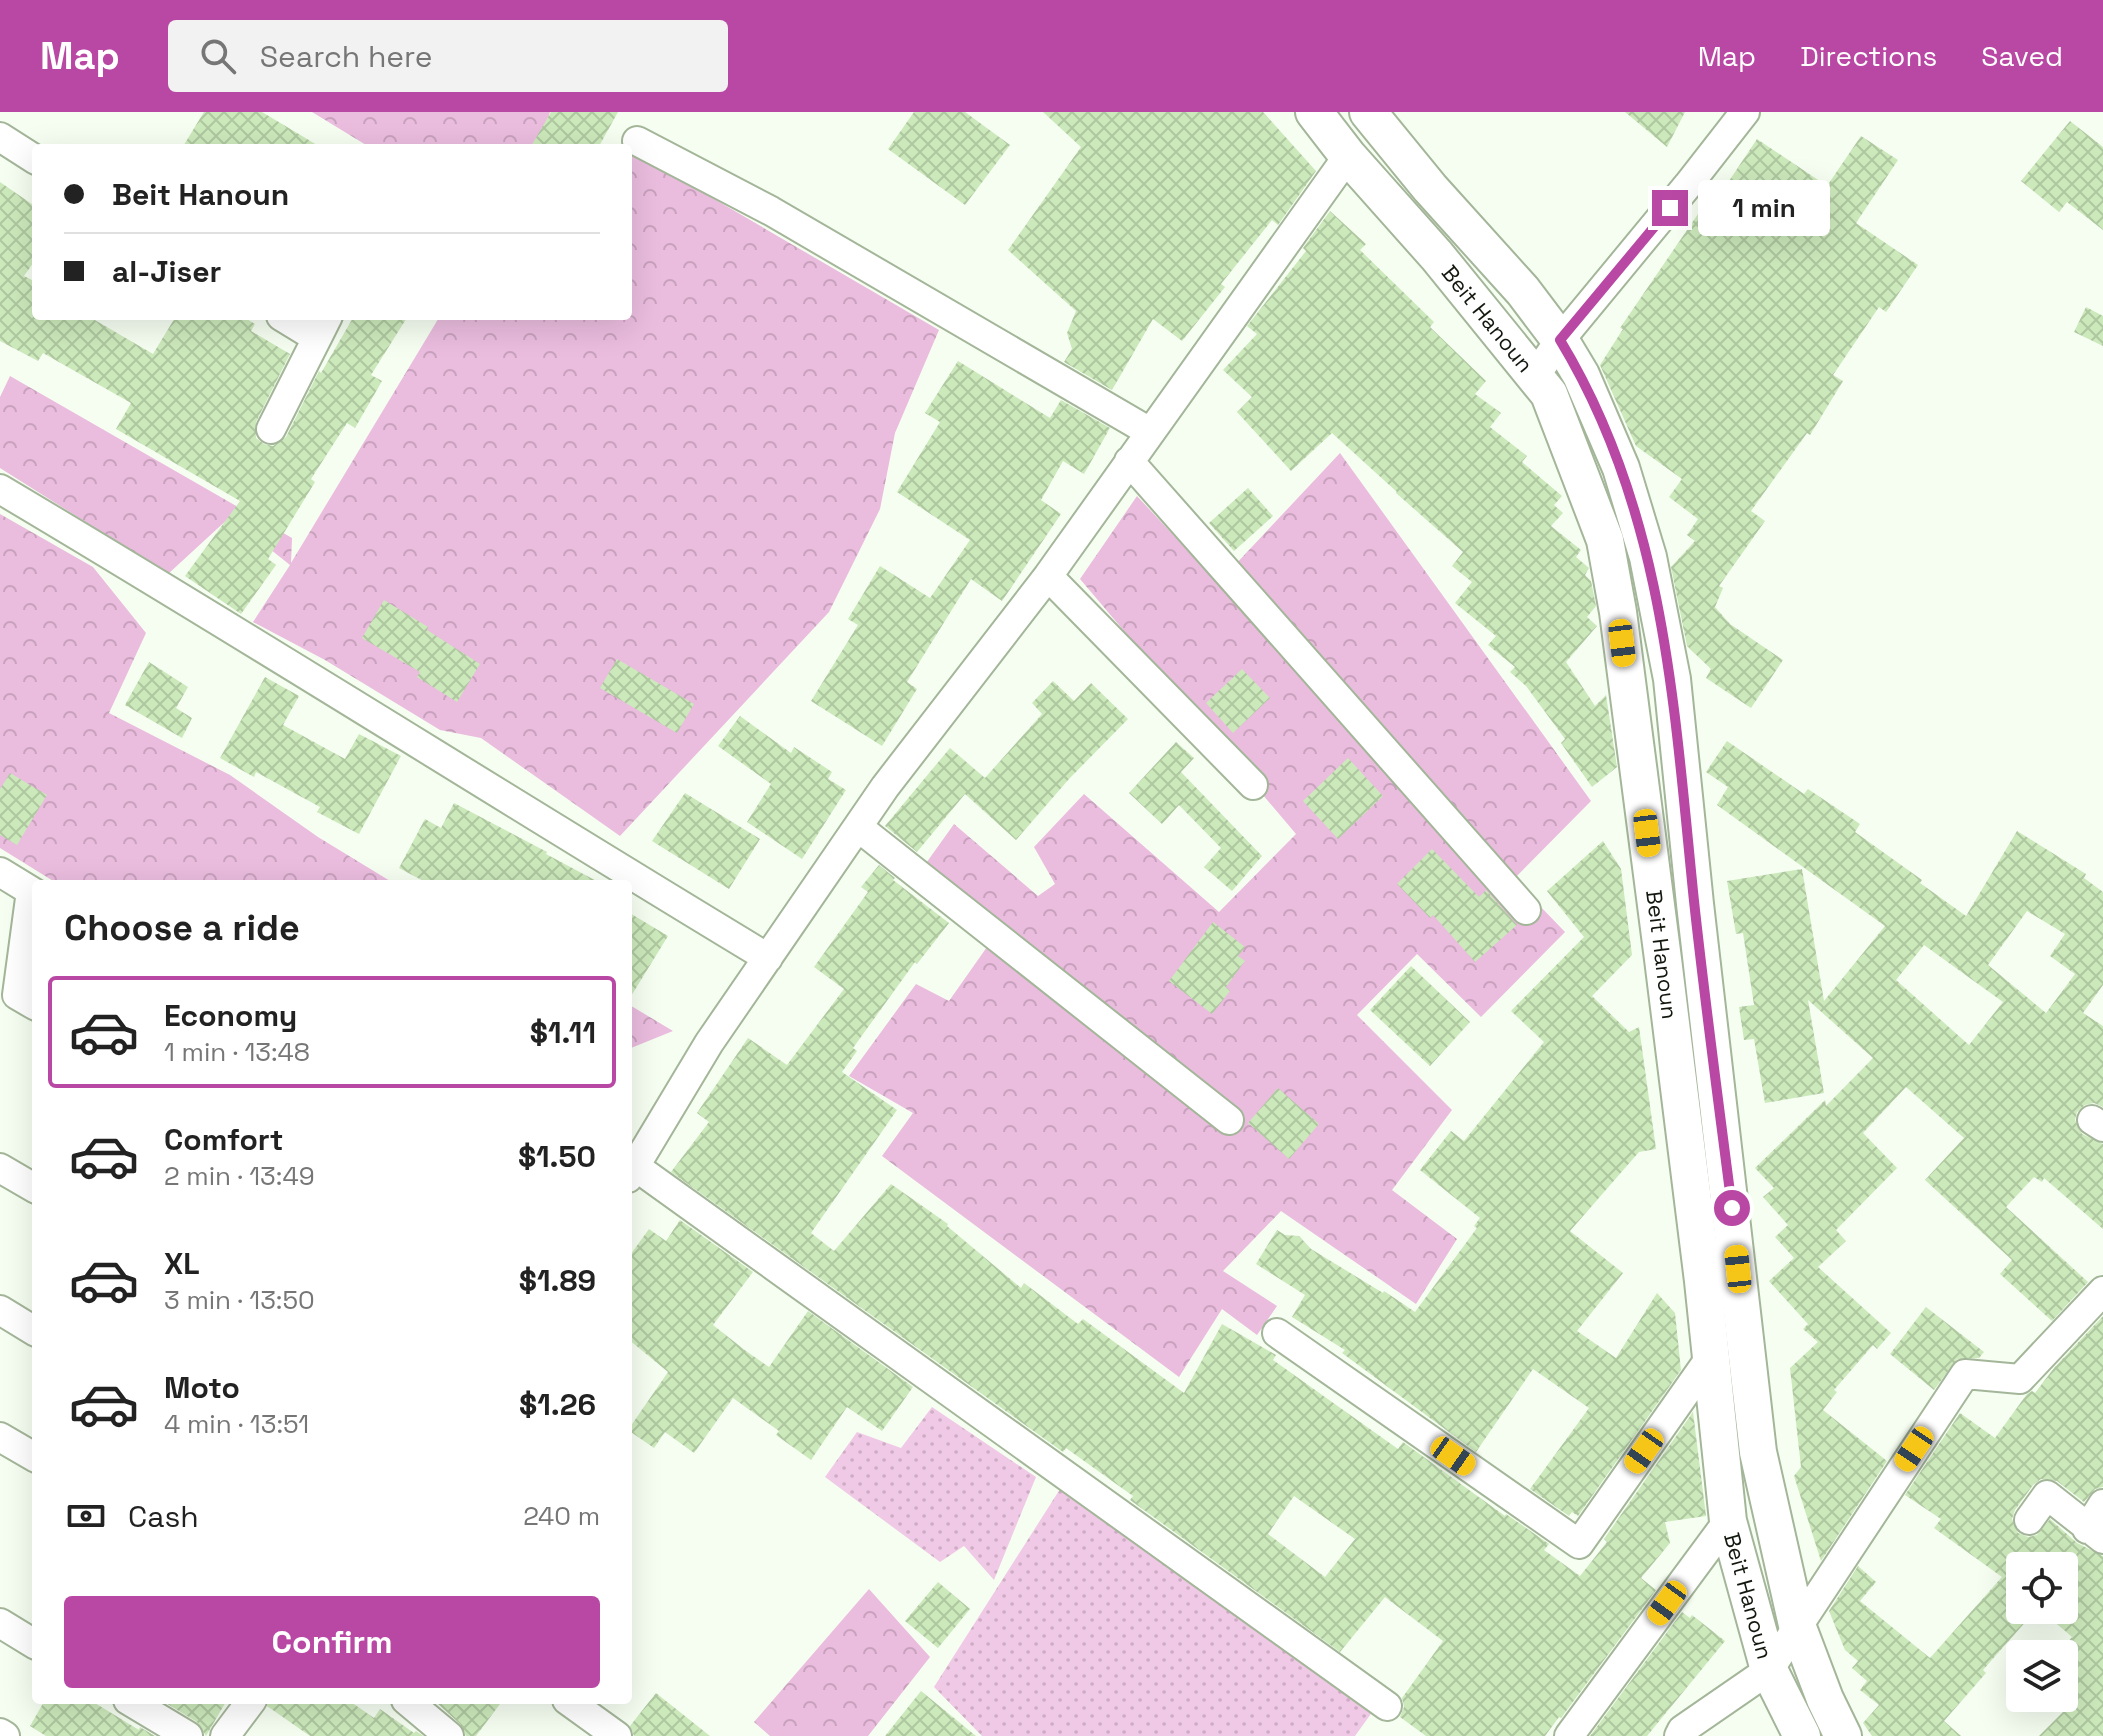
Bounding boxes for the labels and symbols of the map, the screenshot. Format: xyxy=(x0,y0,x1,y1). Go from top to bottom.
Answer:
callout: 1 min xyxy=(1698,180,1830,236)
route end xyxy=(1652,190,1688,226)
street label: Beit Hanoun xyxy=(1436,259,1540,378)
car xyxy=(1607,618,1637,668)
car xyxy=(1632,808,1662,858)
street label: Beit Hanoun xyxy=(1640,888,1684,1021)
route start xyxy=(1714,1190,1750,1226)
car xyxy=(1724,1244,1752,1294)
car xyxy=(1891,1422,1937,1476)
car xyxy=(1620,1424,1668,1478)
car xyxy=(1426,1432,1480,1480)
street label: Beit Hanoun xyxy=(1718,1529,1779,1662)
car xyxy=(1643,1577,1691,1629)

